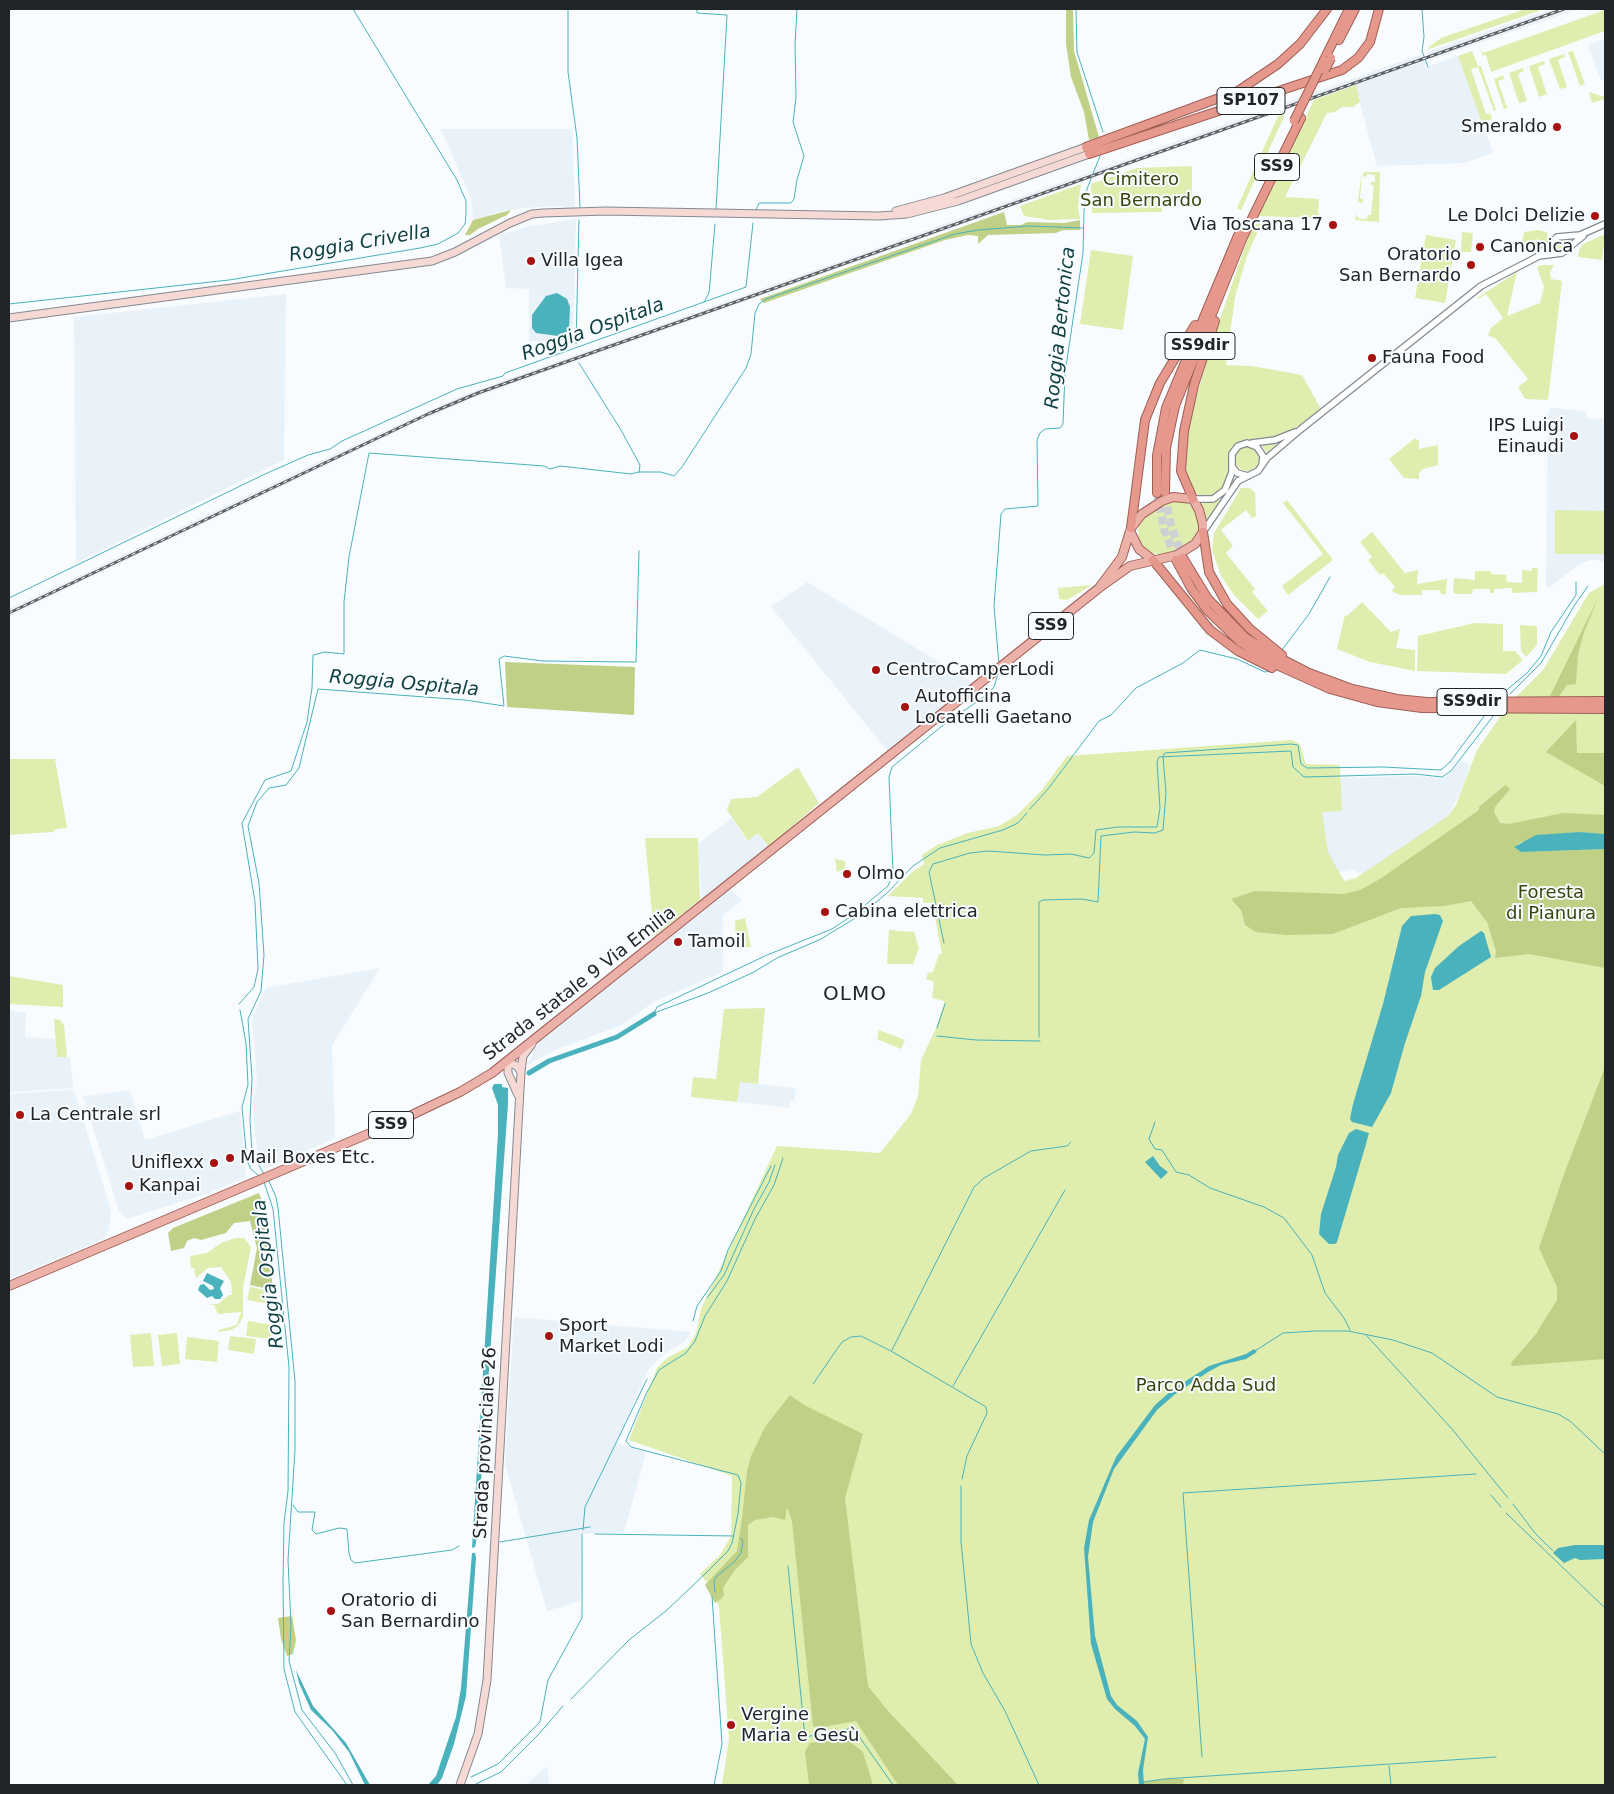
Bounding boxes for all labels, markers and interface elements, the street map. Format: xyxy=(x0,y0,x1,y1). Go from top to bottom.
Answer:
road number: SP107 xyxy=(1217,88,1285,114)
place label: Smeraldo xyxy=(1461,116,1547,138)
marker: Smeraldo xyxy=(1551,121,1563,133)
road number: SS9 xyxy=(1254,154,1300,180)
park label: Cimitero San Bernardo xyxy=(1080,169,1202,212)
place label: Le Dolci Delizie xyxy=(1448,205,1585,227)
marker: Le Dolci Delizie xyxy=(1589,210,1601,222)
place label: Via Toscana 17 xyxy=(1189,214,1323,236)
marker: Via Toscana 17 xyxy=(1327,219,1339,231)
water label: Roggia Crivella xyxy=(287,220,433,268)
place label: Canonica xyxy=(1490,236,1573,258)
marker: Canonica xyxy=(1474,241,1486,253)
place label: Oratorio San Bernardo xyxy=(1339,244,1461,286)
water label: Roggia Bertonica xyxy=(1041,246,1081,410)
place label: Villa Igea xyxy=(541,250,624,272)
marker: Villa Igea xyxy=(525,255,537,267)
marker: Oratorio San Bernardo xyxy=(1465,259,1477,271)
water label: Roggia Ospitala xyxy=(519,294,667,366)
road number: SS9dir xyxy=(1165,332,1235,360)
place label: Fauna Food xyxy=(1382,347,1484,369)
marker: Fauna Food xyxy=(1366,352,1378,364)
place label: IPS Luigi Einaudi xyxy=(1488,415,1564,458)
marker: IPS Luigi Einaudi xyxy=(1568,430,1580,442)
road number: SS9 xyxy=(1028,612,1074,640)
place label: CentroCamperLodi xyxy=(886,659,1054,681)
marker: CentroCamperLodi xyxy=(870,664,882,676)
water label: Roggia Ospitala xyxy=(328,666,480,702)
place label: Autofficina Locatelli Gaetano xyxy=(915,686,1072,729)
road number: SS9dir xyxy=(1437,689,1507,716)
marker: Autofficina Locatelli Gaetano xyxy=(899,701,911,713)
place label: Olmo xyxy=(857,863,905,885)
marker: Olmo xyxy=(841,868,853,880)
park label: Foresta di Pianura xyxy=(1506,882,1596,924)
place label: Cabina elettrica xyxy=(835,901,978,923)
street label: Strada statale 9 Via Emilia xyxy=(479,902,681,1066)
marker: Cabina elettrica xyxy=(819,906,831,918)
place label: Tamoil xyxy=(688,931,746,953)
marker: Tamoil xyxy=(672,936,684,948)
district label: OLMO xyxy=(823,983,887,1007)
place label: La Centrale srl xyxy=(30,1104,161,1126)
marker: La Centrale srl xyxy=(14,1109,26,1121)
road number: SS9 xyxy=(368,1112,414,1138)
place label: Mail Boxes Etc. xyxy=(240,1147,375,1169)
place label: Uniflexx xyxy=(131,1152,204,1174)
marker: Mail Boxes Etc. xyxy=(224,1152,236,1164)
marker: Uniflexx xyxy=(208,1157,220,1169)
place label: Kanpai xyxy=(139,1175,200,1197)
marker: Kanpai xyxy=(123,1180,135,1192)
water label: Roggia Ospitala xyxy=(249,1198,289,1350)
place label: Sport Market Lodi xyxy=(559,1315,664,1358)
marker: Sport Market Lodi xyxy=(543,1330,555,1342)
street label: Strada provinciale 26 xyxy=(470,1346,502,1540)
park label: Parco Adda Sud xyxy=(1136,1375,1276,1397)
place label: Oratorio di San Bernardino xyxy=(341,1590,479,1632)
marker: Oratorio di San Bernardino xyxy=(325,1605,337,1617)
place label: Vergine Maria e Gesù xyxy=(741,1704,859,1746)
marker: Vergine Maria e Gesù xyxy=(725,1719,737,1731)

